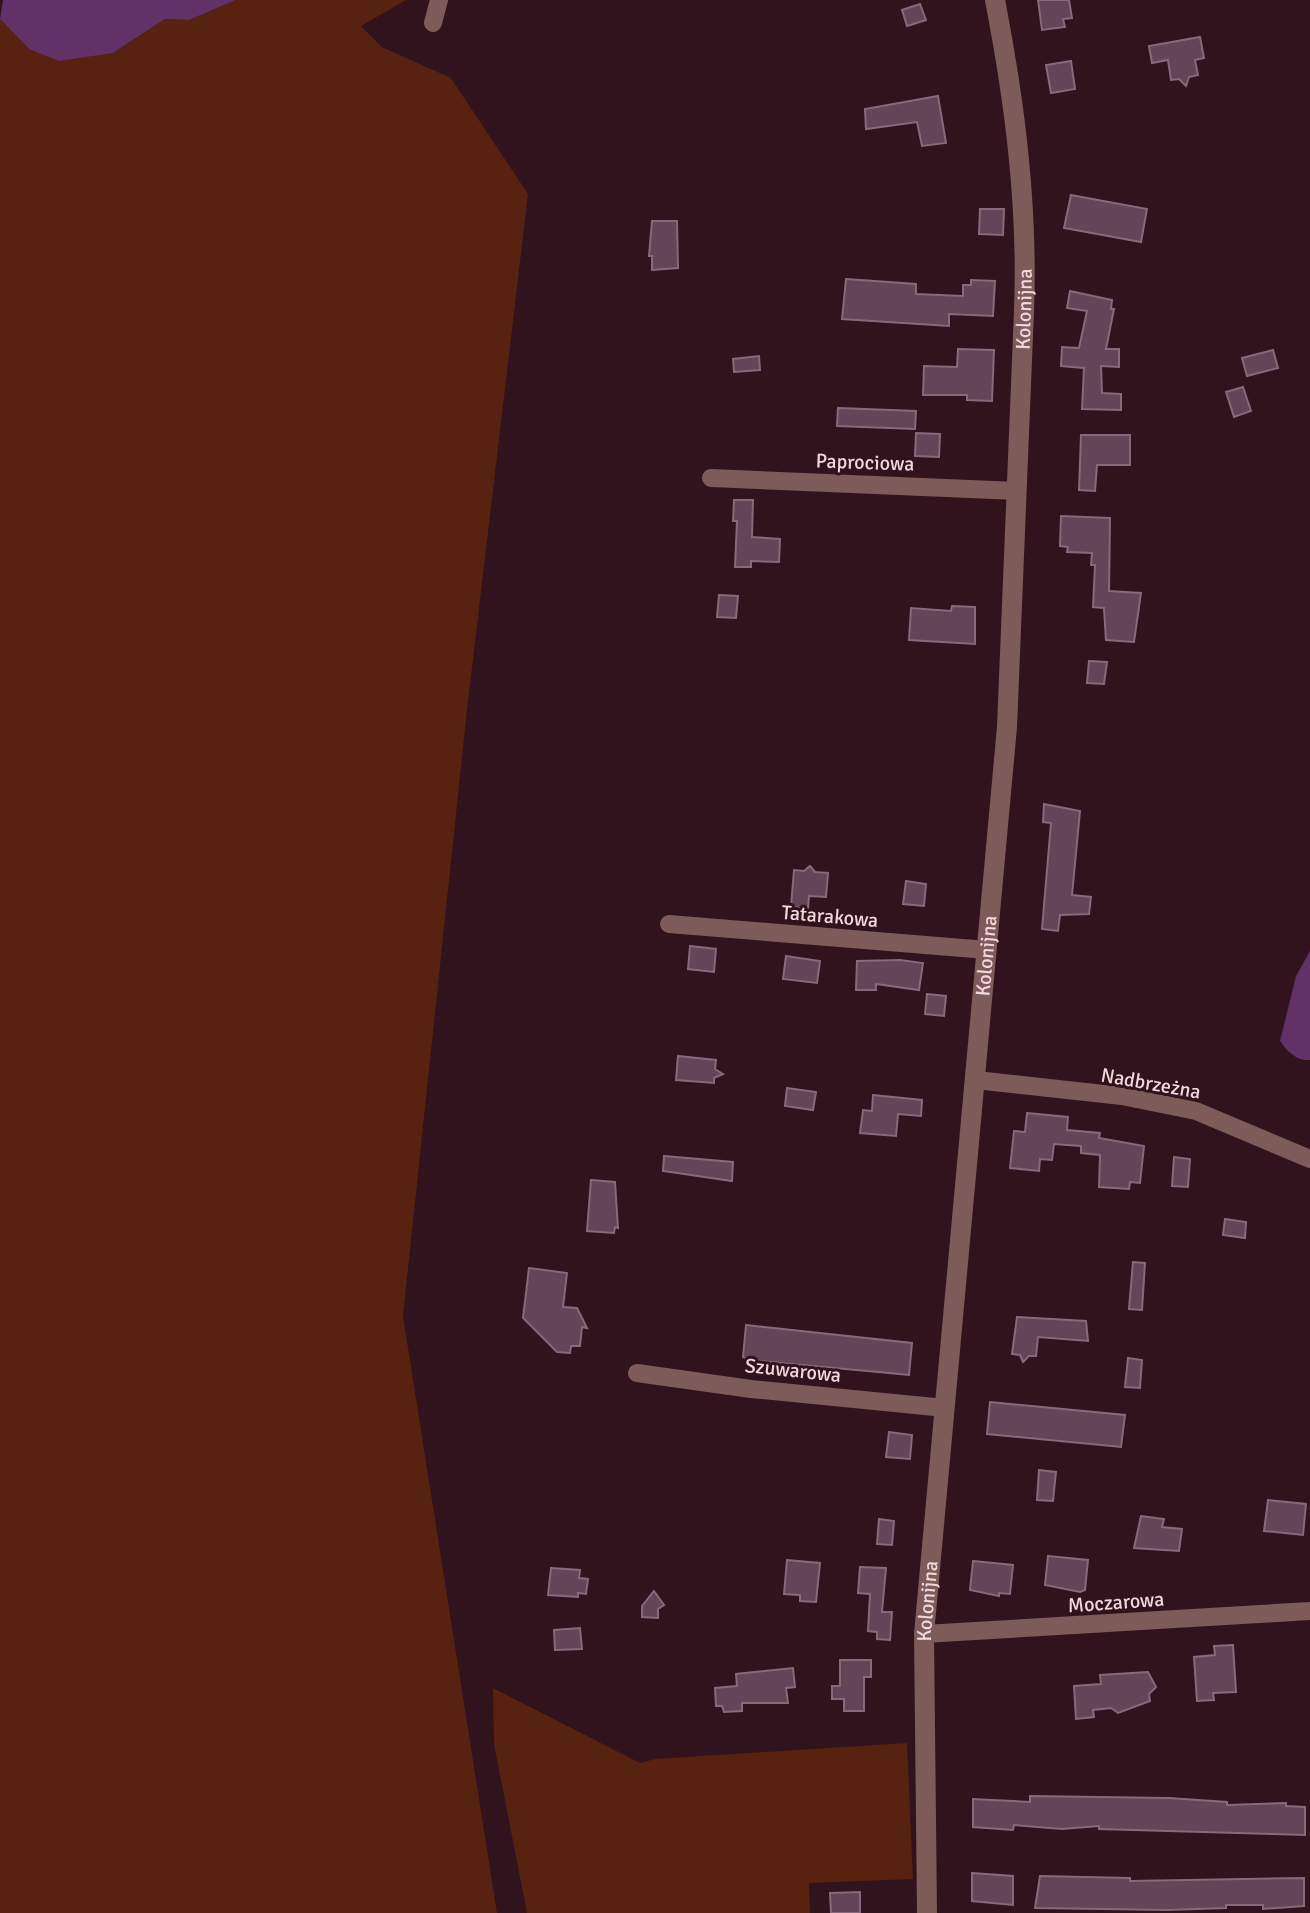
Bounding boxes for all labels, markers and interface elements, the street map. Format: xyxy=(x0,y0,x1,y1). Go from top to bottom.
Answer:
street label: Kolonijna xyxy=(1010,269,1038,350)
street label: Paprociowa xyxy=(815,448,915,477)
street label: Tatarakowa xyxy=(781,900,879,933)
street label: Kolonijna xyxy=(970,914,1003,997)
street label: Nadbrzeżna xyxy=(1099,1062,1203,1105)
street label: Szuwarowa xyxy=(743,1353,842,1388)
street label: Kolonijna xyxy=(912,1560,944,1642)
street label: Moczarowa xyxy=(1067,1587,1165,1618)

